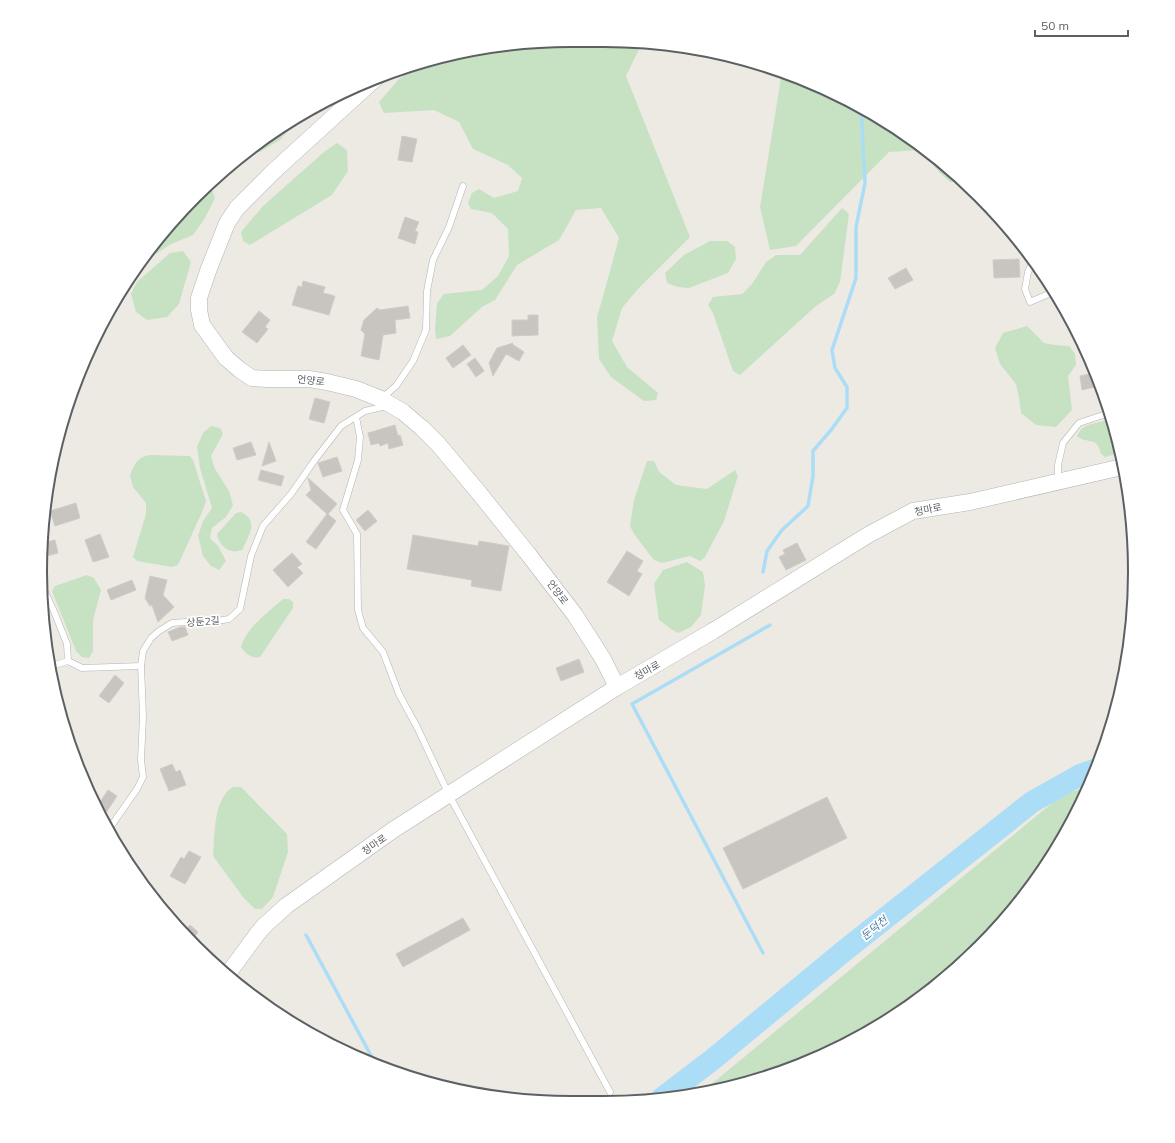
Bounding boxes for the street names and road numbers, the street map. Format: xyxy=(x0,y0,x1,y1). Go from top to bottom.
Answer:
street label: 언양로 xyxy=(297,373,325,388)
street label: 청마로 xyxy=(913,500,943,519)
street label: 언양로 xyxy=(544,577,571,607)
street label: 상둔2길 xyxy=(186,614,220,629)
street label: 청마로 xyxy=(632,658,662,683)
street label: 청마로 xyxy=(359,831,389,858)

